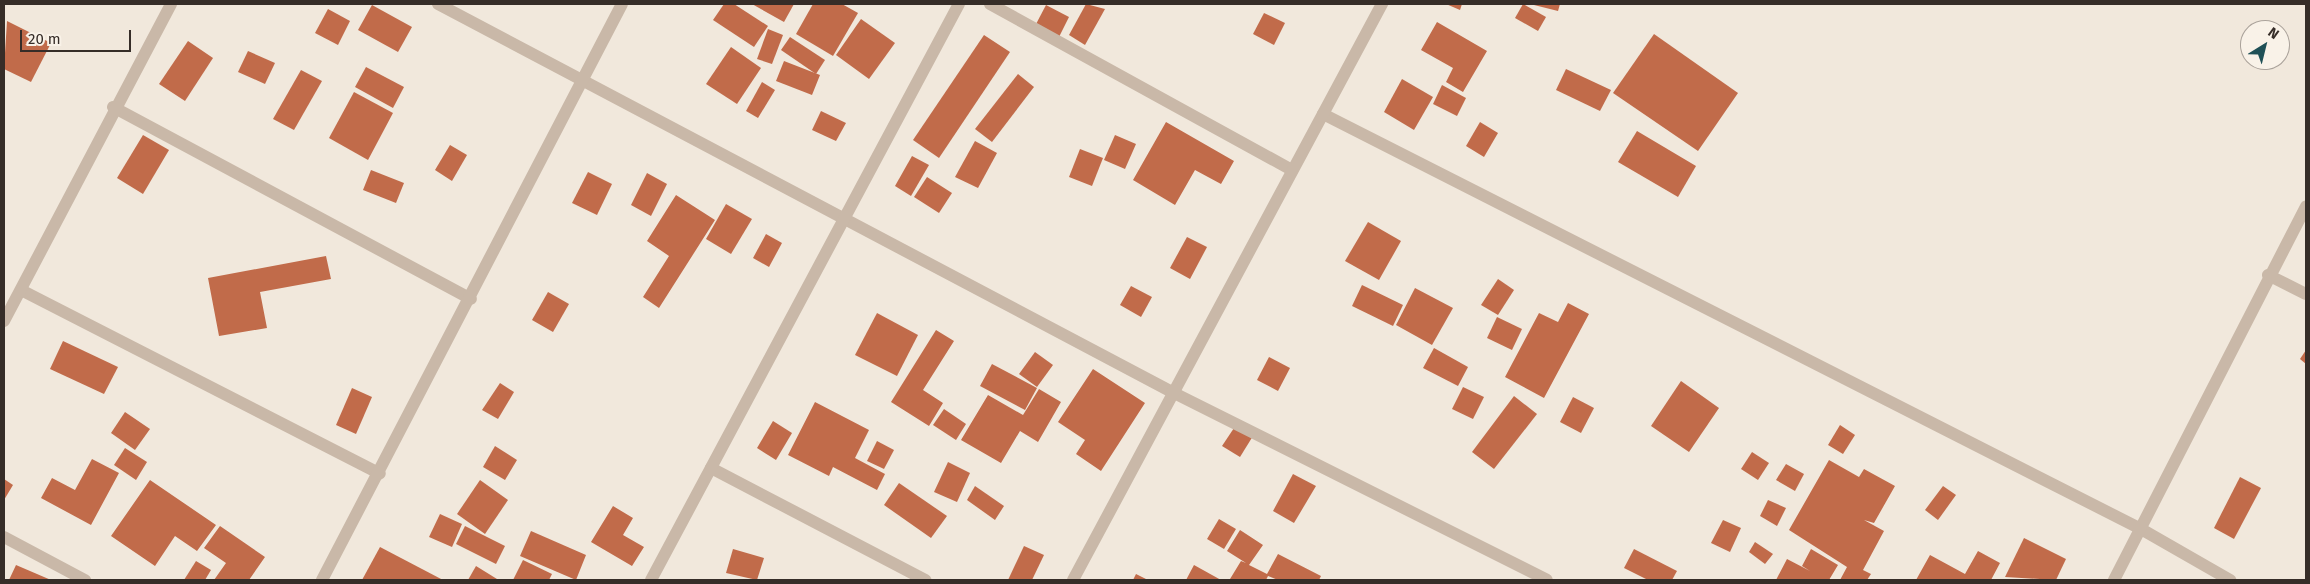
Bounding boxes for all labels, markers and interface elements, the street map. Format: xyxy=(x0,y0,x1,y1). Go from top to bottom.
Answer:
scale bar xyxy=(22,20,134,52)
north arrow xyxy=(2240,20,2290,70)
text: N xyxy=(2265,24,2282,43)
text: 20 m xyxy=(28,30,61,48)

